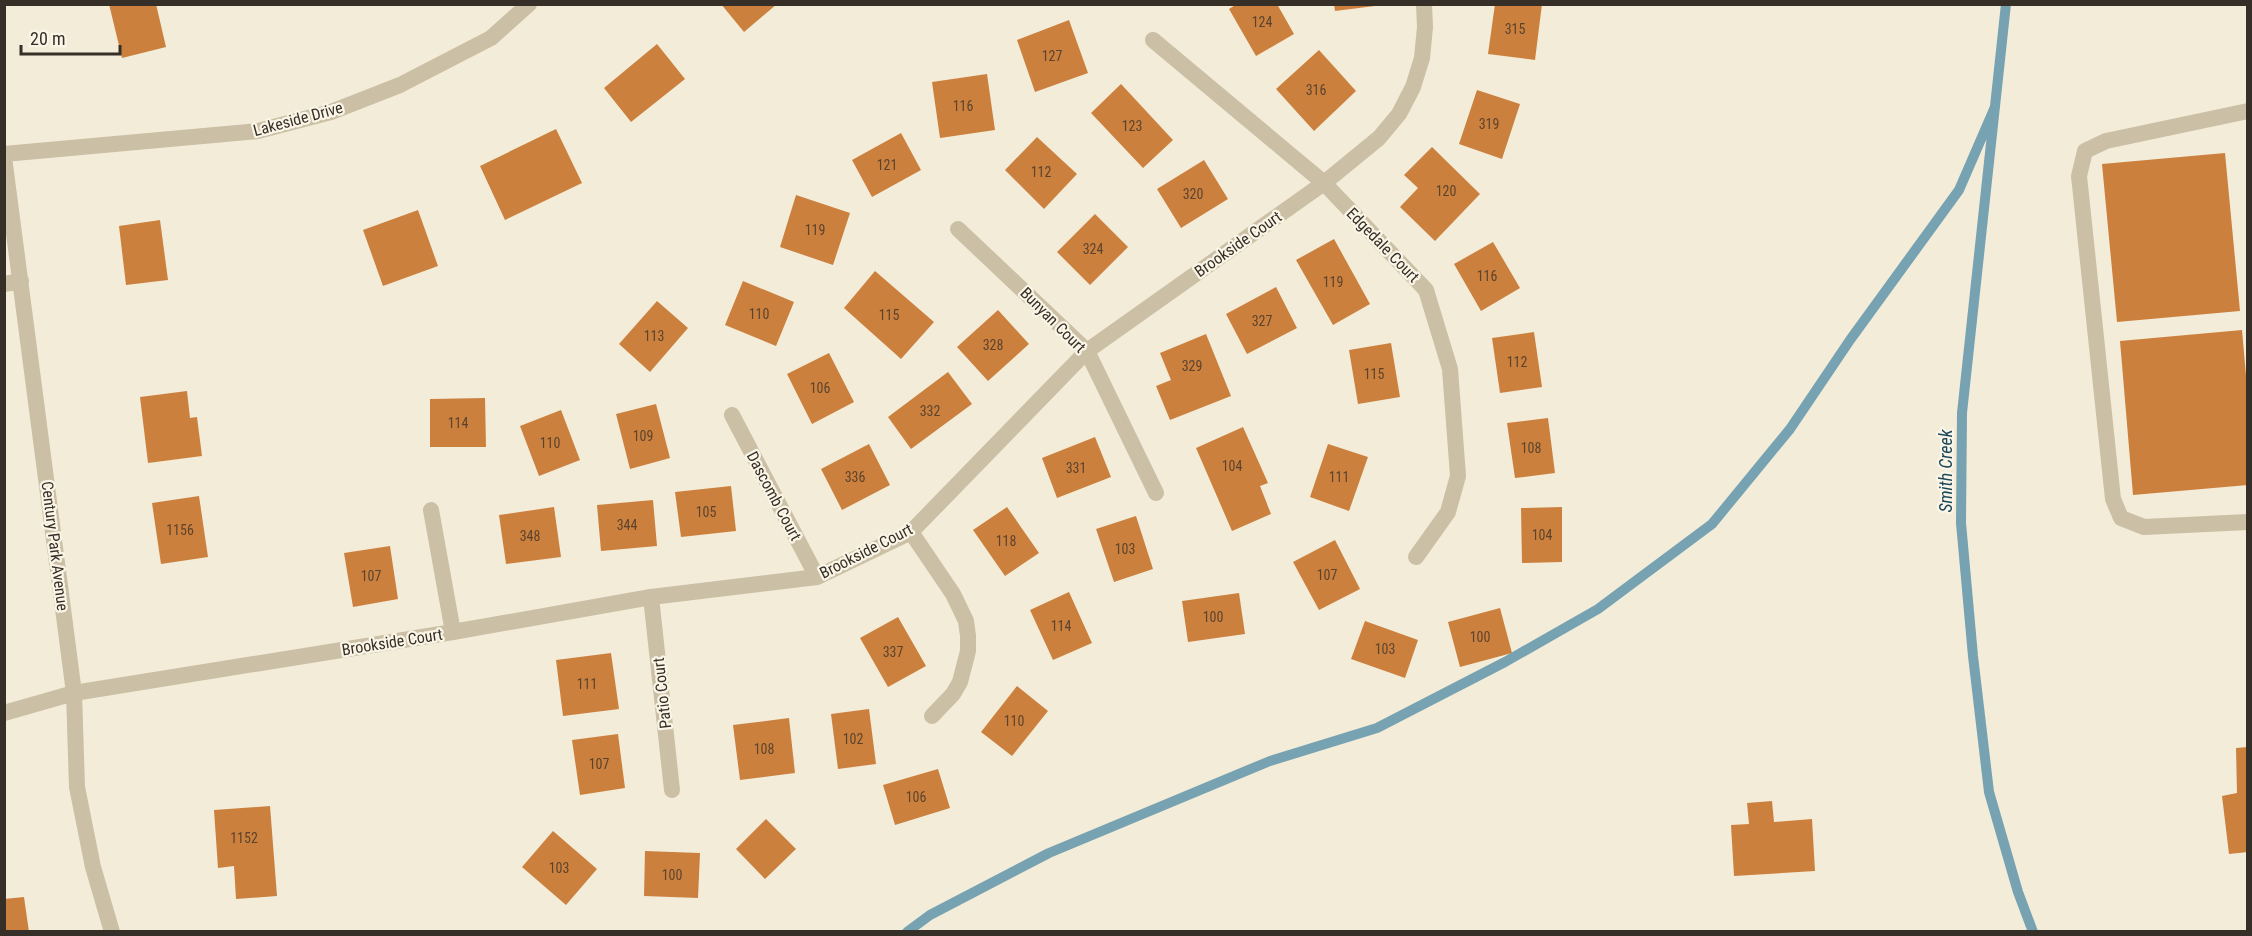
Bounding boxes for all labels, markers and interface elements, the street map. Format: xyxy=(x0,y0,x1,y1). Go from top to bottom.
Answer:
house number: 124 xyxy=(1252,14,1272,30)
scale bar xyxy=(21,18,120,56)
house number: 315 xyxy=(1505,21,1525,37)
text: 20 m xyxy=(30,28,65,49)
house number: 127 xyxy=(1042,48,1062,64)
house number: 316 xyxy=(1306,82,1326,98)
street label: Lakeside Drive xyxy=(251,98,345,140)
house number: 116 xyxy=(953,98,973,114)
house number: 319 xyxy=(1479,116,1499,132)
house number: 123 xyxy=(1122,118,1142,134)
house number: 121 xyxy=(877,157,897,173)
house number: 112 xyxy=(1031,164,1051,180)
house number: 120 xyxy=(1436,183,1456,199)
house number: 320 xyxy=(1183,186,1203,202)
street label: Edgedale Court xyxy=(1343,204,1424,286)
street label: Brookside Court xyxy=(1191,207,1285,281)
house number: 119 xyxy=(805,222,825,238)
house number: 324 xyxy=(1083,241,1103,257)
house number: 116 xyxy=(1477,268,1497,284)
house number: 119 xyxy=(1323,274,1343,290)
street label: Bunyan Court xyxy=(1016,283,1090,357)
house number: 110 xyxy=(749,306,769,322)
house number: 115 xyxy=(879,307,899,323)
house number: 327 xyxy=(1252,313,1272,329)
house number: 113 xyxy=(644,328,664,344)
house number: 328 xyxy=(983,337,1003,353)
house number: 112 xyxy=(1507,354,1527,370)
house number: 329 xyxy=(1182,358,1202,374)
house number: 115 xyxy=(1364,366,1384,382)
house number: 106 xyxy=(810,380,830,396)
house number: 332 xyxy=(920,403,940,419)
house number: 114 xyxy=(448,415,468,431)
house number: 109 xyxy=(633,428,653,444)
water label: Smith Creek xyxy=(1935,428,1956,513)
house number: 110 xyxy=(540,435,560,451)
house number: 108 xyxy=(1521,440,1541,456)
street label: Dascomb Court xyxy=(743,448,806,544)
house number: 104 xyxy=(1222,458,1242,474)
house number: 331 xyxy=(1066,460,1086,476)
house number: 336 xyxy=(845,469,865,485)
house number: 111 xyxy=(1329,469,1349,485)
street label: Century Park Avenue xyxy=(38,480,72,612)
house number: 105 xyxy=(696,504,716,520)
house number: 344 xyxy=(617,517,637,533)
street label: Brookside Court xyxy=(816,519,916,583)
house number: 1156 xyxy=(166,522,194,538)
house number: 104 xyxy=(1532,527,1552,543)
house number: 348 xyxy=(520,528,540,544)
house number: 118 xyxy=(996,533,1016,549)
house number: 103 xyxy=(1115,541,1135,557)
house number: 107 xyxy=(1317,567,1337,583)
house number: 107 xyxy=(361,568,381,584)
house number: 100 xyxy=(1203,609,1223,625)
house number: 114 xyxy=(1051,618,1071,634)
street label: Brookside Court xyxy=(340,625,444,659)
house number: 100 xyxy=(1470,629,1490,645)
house number: 103 xyxy=(1375,641,1395,657)
house number: 337 xyxy=(883,644,903,660)
street label: Patio Court xyxy=(649,656,675,729)
house number: 111 xyxy=(577,676,597,692)
house number: 110 xyxy=(1004,713,1024,729)
house number: 102 xyxy=(843,731,863,747)
house number: 108 xyxy=(754,741,774,757)
house number: 107 xyxy=(589,756,609,772)
house number: 106 xyxy=(906,789,926,805)
house number: 1152 xyxy=(230,830,258,846)
house number: 103 xyxy=(549,860,569,876)
house number: 100 xyxy=(662,867,682,883)

